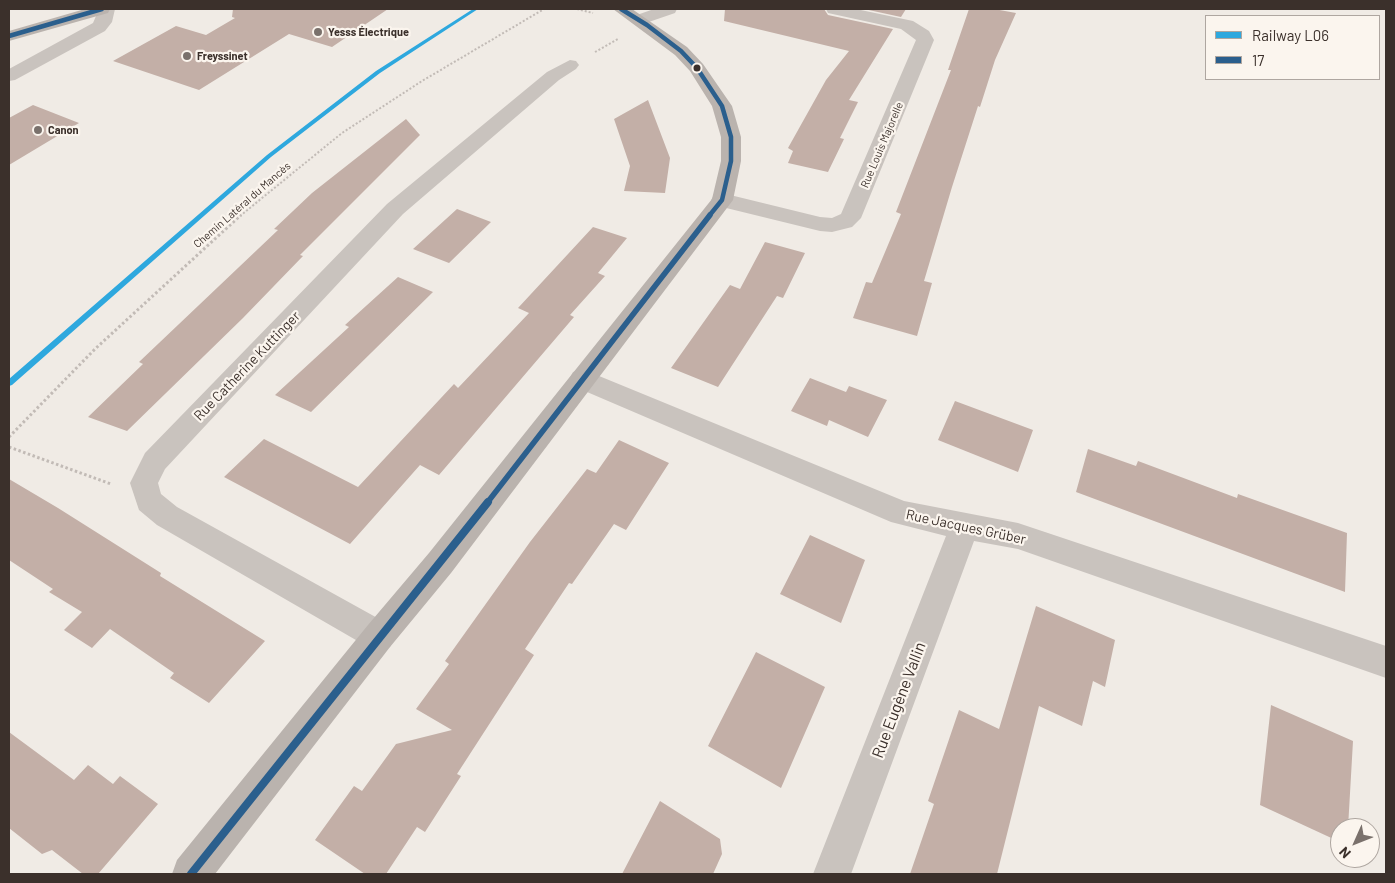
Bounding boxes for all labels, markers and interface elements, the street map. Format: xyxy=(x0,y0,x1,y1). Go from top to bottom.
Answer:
legend xyxy=(1205,15,1380,80)
place label: Yesss Électrique xyxy=(328,25,409,39)
marker: Yesss Électrique xyxy=(312,26,324,38)
text: Railway L06 xyxy=(1252,26,1329,44)
place label: Freyssinet xyxy=(197,49,248,63)
marker: Freyssinet xyxy=(181,50,193,62)
text: 17 xyxy=(1252,51,1264,69)
unlabelled marker xyxy=(692,63,702,73)
street label: Rue Louis Majorelle xyxy=(858,100,906,190)
place label: Canon xyxy=(48,123,79,137)
marker: Canon xyxy=(32,124,44,136)
street label: Chemin Latéral du Mancès xyxy=(191,159,293,251)
street label: Rue Catherine Kuttinger xyxy=(190,308,304,424)
street label: Rue Jacques Grüber xyxy=(904,506,1028,548)
street label: Rue Eugène Vallin xyxy=(868,639,930,761)
north arrow xyxy=(1330,818,1380,868)
text: N xyxy=(1335,844,1354,862)

